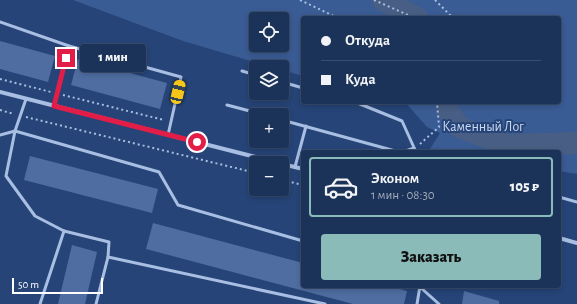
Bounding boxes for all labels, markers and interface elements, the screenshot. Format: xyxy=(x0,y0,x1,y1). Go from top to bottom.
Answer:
map controls xyxy=(249,12,289,196)
button: locate xyxy=(249,12,289,52)
text: Откуда xyxy=(345,33,390,48)
callout: 1 мин xyxy=(80,44,146,72)
route end xyxy=(57,49,75,67)
text: 1 мин xyxy=(98,51,128,64)
button: layers xyxy=(249,60,289,100)
text: Куда xyxy=(345,72,376,87)
car xyxy=(169,79,187,105)
button: + xyxy=(249,108,289,148)
park label: Каменный Лог xyxy=(442,120,524,134)
route start xyxy=(188,133,206,151)
button: − xyxy=(249,156,289,196)
icon: car xyxy=(323,169,359,205)
text: Эконом xyxy=(371,171,419,186)
text: 105 ₽ xyxy=(510,179,539,194)
text: 1 мин · 08:30 xyxy=(371,189,435,202)
button: Заказать xyxy=(321,234,541,280)
scale bar xyxy=(12,276,103,295)
text: 50 m xyxy=(18,279,39,290)

